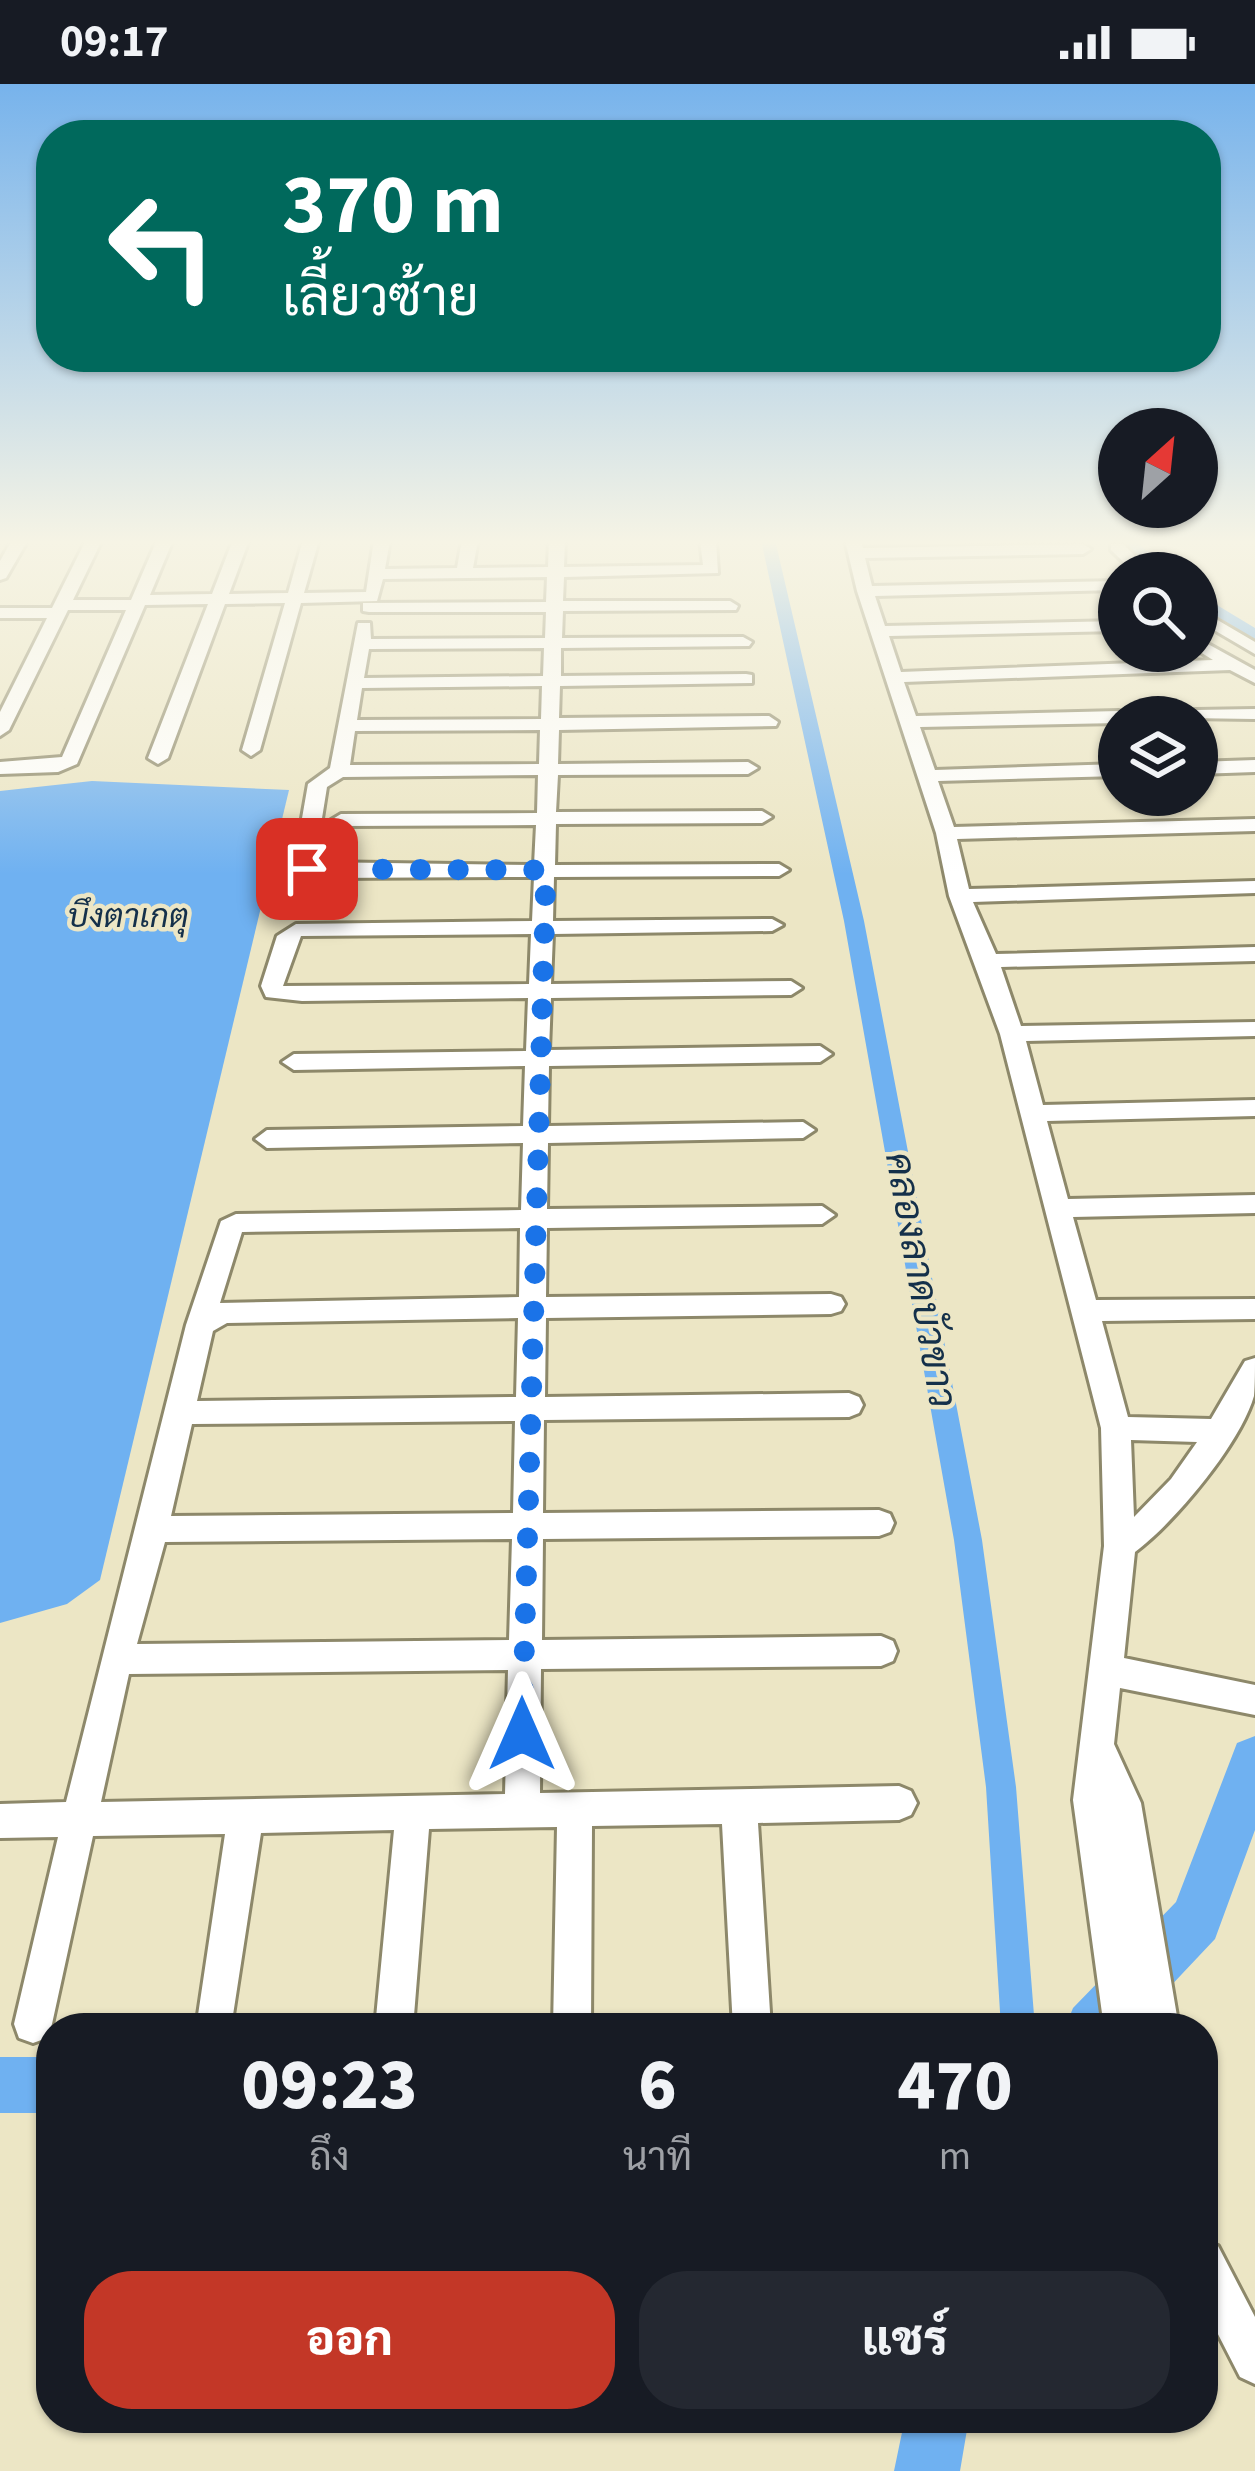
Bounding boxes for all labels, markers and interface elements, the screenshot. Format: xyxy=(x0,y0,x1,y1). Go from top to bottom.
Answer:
text: 09:17 xyxy=(60,10,169,74)
text: 370 m xyxy=(282,146,504,266)
icon: left xyxy=(84,168,240,324)
text: เลี้ยวซ้าย xyxy=(282,260,479,337)
north arrow xyxy=(1098,408,1218,528)
map controls xyxy=(1098,408,1218,816)
button: search xyxy=(1098,552,1218,672)
button: layers xyxy=(1098,696,1218,816)
pin xyxy=(256,818,358,920)
icon: arrive xyxy=(274,836,340,902)
water label: บึงตาเกตุ xyxy=(67,893,189,940)
water label: คลองลาดบัวขาว xyxy=(870,1148,970,1412)
position arrow xyxy=(459,1671,585,1797)
text: 09:23 xyxy=(241,2034,417,2137)
text: 6 xyxy=(638,2034,677,2137)
text: 470 xyxy=(897,2035,1013,2138)
text: m xyxy=(939,2129,971,2185)
text: ถึง xyxy=(309,2130,350,2186)
text: นาที xyxy=(623,2130,692,2186)
button: ออก xyxy=(84,2271,615,2409)
button: แชร์ xyxy=(639,2271,1170,2409)

